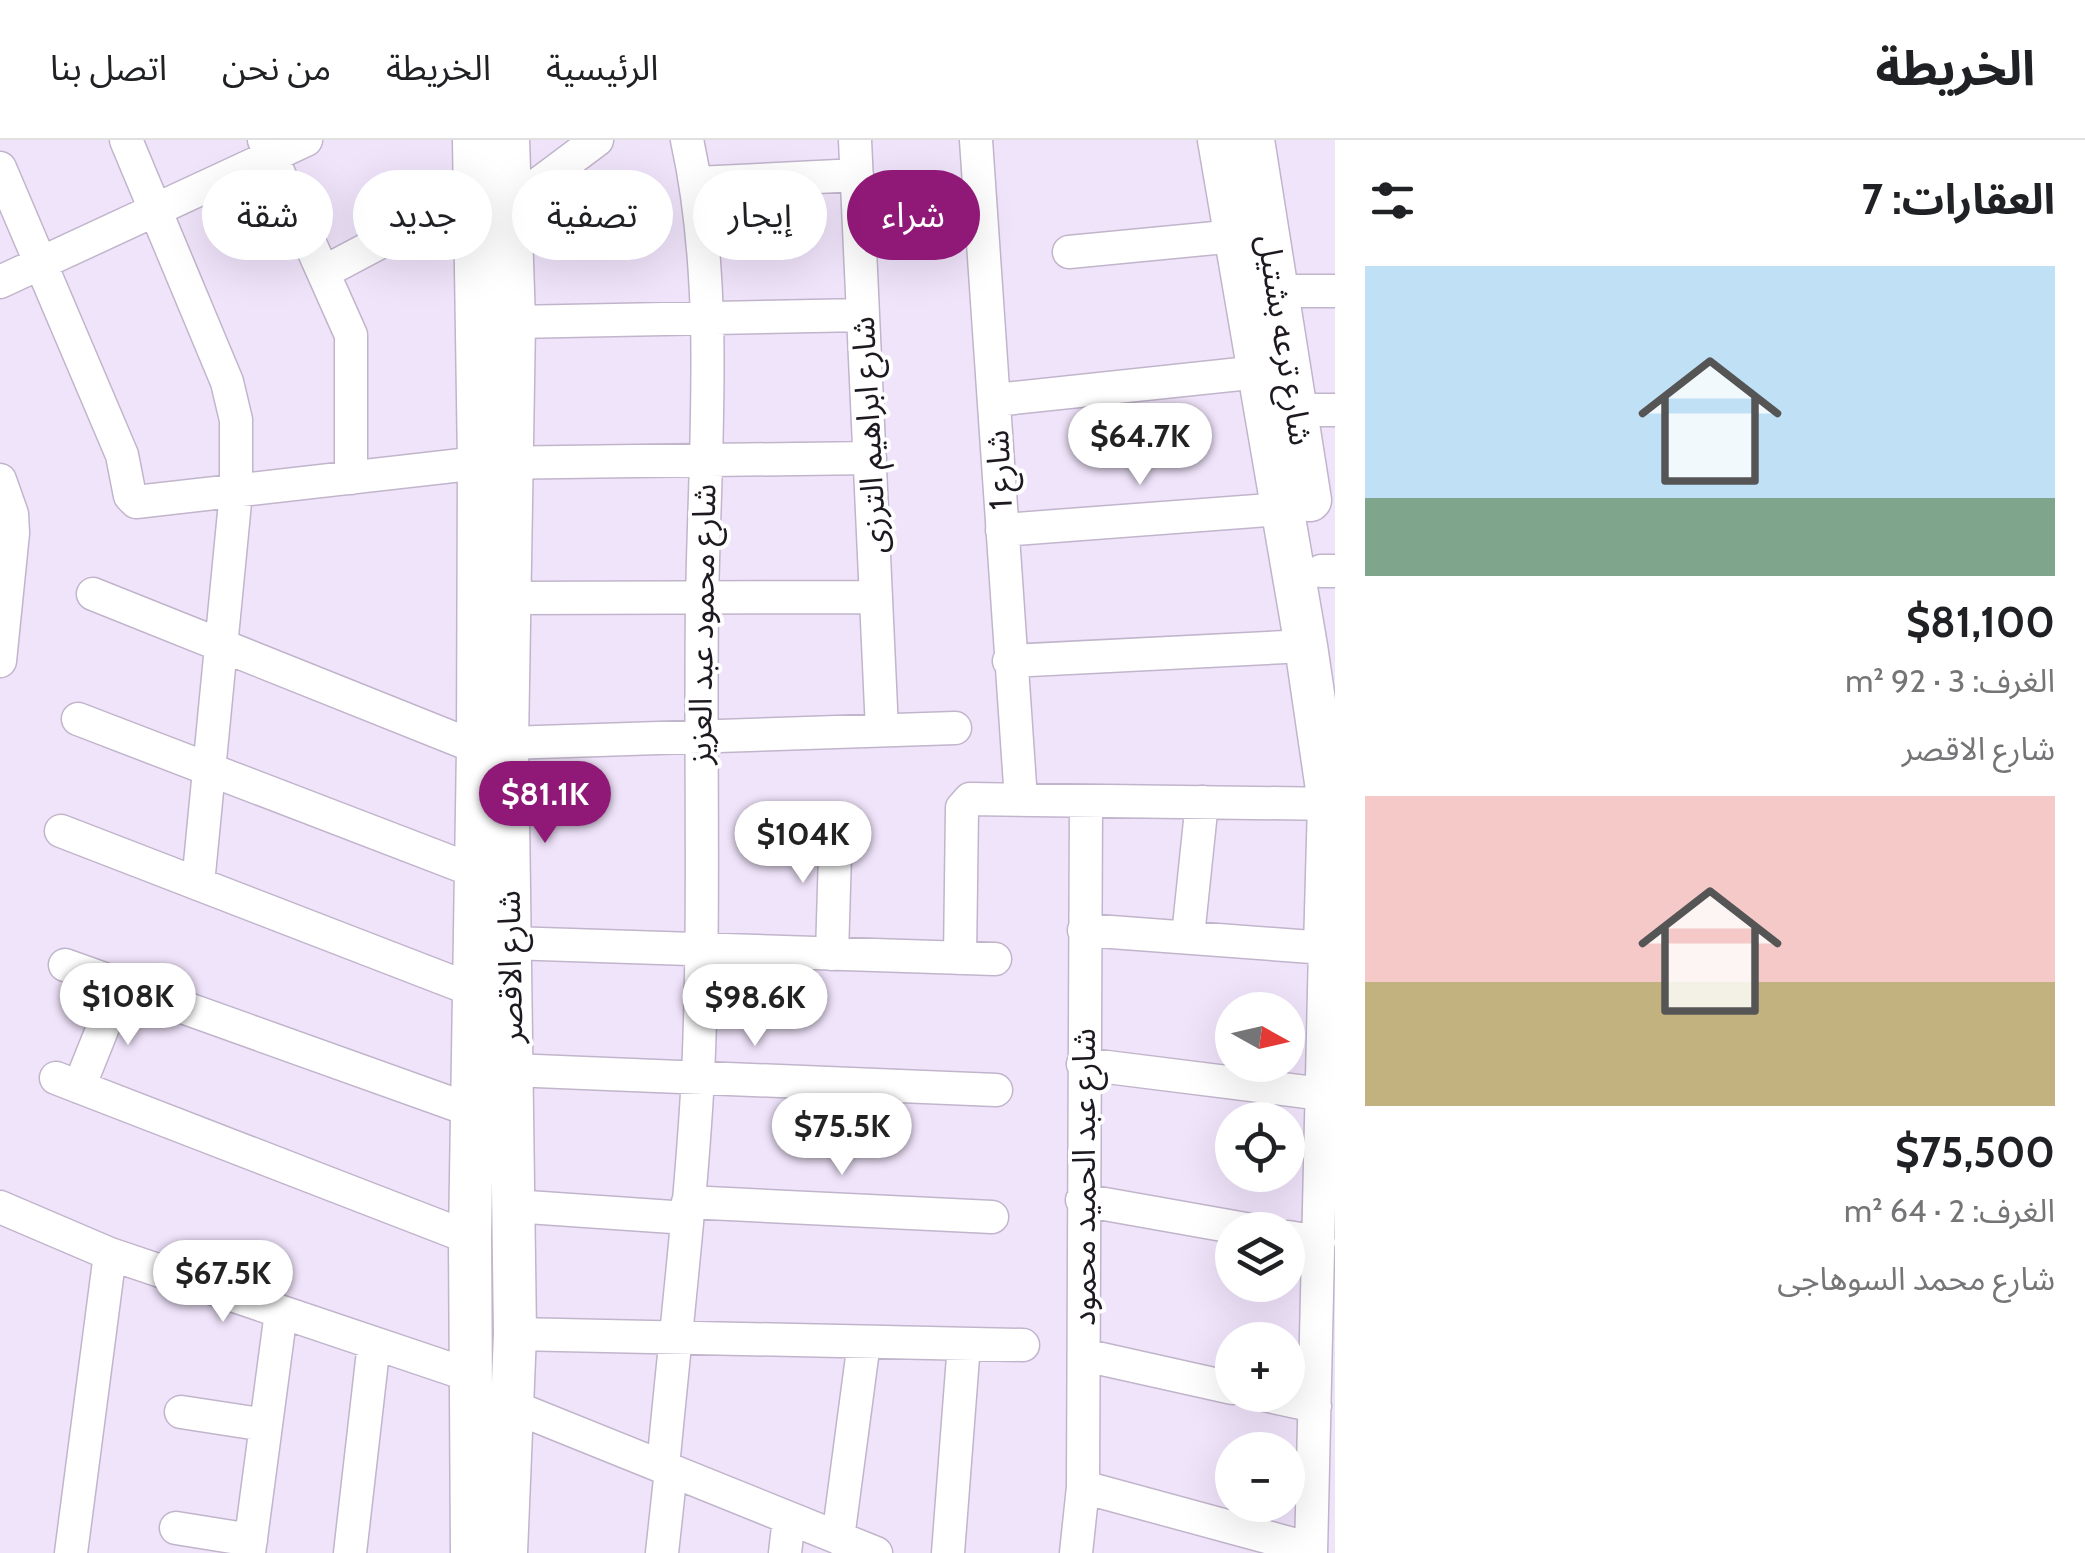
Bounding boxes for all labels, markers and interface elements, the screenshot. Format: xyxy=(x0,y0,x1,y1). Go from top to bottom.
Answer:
text: الخريطة xyxy=(1876,39,2035,97)
text: اتصل بنا xyxy=(50,46,167,89)
text: من نحن xyxy=(222,46,331,89)
text: الخريطة xyxy=(386,46,491,89)
text: الرئيسية xyxy=(546,46,659,89)
chip: شقة xyxy=(202,170,333,260)
chip: جديد xyxy=(353,170,492,260)
chip: تصفية xyxy=(512,170,673,260)
chip: إيجار xyxy=(693,170,827,260)
chip: شراء xyxy=(847,170,980,260)
icon: filters xyxy=(1365,173,1420,228)
text: العقارات: 7 xyxy=(1862,173,2055,225)
street label: شارع ترعه بشتيل xyxy=(1245,232,1321,449)
street label: شارع ابراهيم الترزى xyxy=(843,315,899,555)
icon: home xyxy=(1620,331,1800,511)
pin: $64.7K xyxy=(1059,403,1221,488)
text: $64.7K xyxy=(1090,416,1190,455)
street label: شارع 1 xyxy=(977,429,1025,511)
street label: شارع محمود عبد العزيز xyxy=(680,483,728,766)
text: $81,100 xyxy=(1906,596,2055,648)
text: الغرف: 3 · 92 m² xyxy=(1845,661,2055,700)
text: شارع الاقصر xyxy=(1902,729,2055,768)
pin: $81.1K xyxy=(464,761,626,846)
text: $81.1K xyxy=(501,774,589,813)
pin: $104K xyxy=(733,801,873,886)
text: $104K xyxy=(757,814,849,853)
icon: home xyxy=(1620,861,1800,1041)
street label: شارع الاقصر xyxy=(489,890,535,1045)
pin: $108K xyxy=(58,963,198,1048)
pin: $98.6K xyxy=(674,964,836,1049)
text: $108K xyxy=(82,976,174,1015)
text: $98.6K xyxy=(704,977,806,1016)
north arrow xyxy=(1215,992,1305,1082)
map controls xyxy=(1215,992,1305,1522)
street label: شارع عبد الحميد محمود xyxy=(1064,1028,1108,1326)
pin: $75.5K xyxy=(761,1093,923,1178)
button: locate xyxy=(1215,1102,1305,1192)
text: $75.5K xyxy=(794,1106,890,1145)
text: $75,500 xyxy=(1895,1126,2055,1178)
text: الغرف: 2 · 64 m² xyxy=(1844,1191,2055,1230)
button: layers xyxy=(1215,1212,1305,1302)
pin: $67.5K xyxy=(142,1240,304,1325)
text: $67.5K xyxy=(175,1253,271,1292)
text: شارع محمد السوهاجى xyxy=(1777,1259,2055,1298)
button: + xyxy=(1215,1322,1305,1412)
button: − xyxy=(1215,1432,1305,1522)

